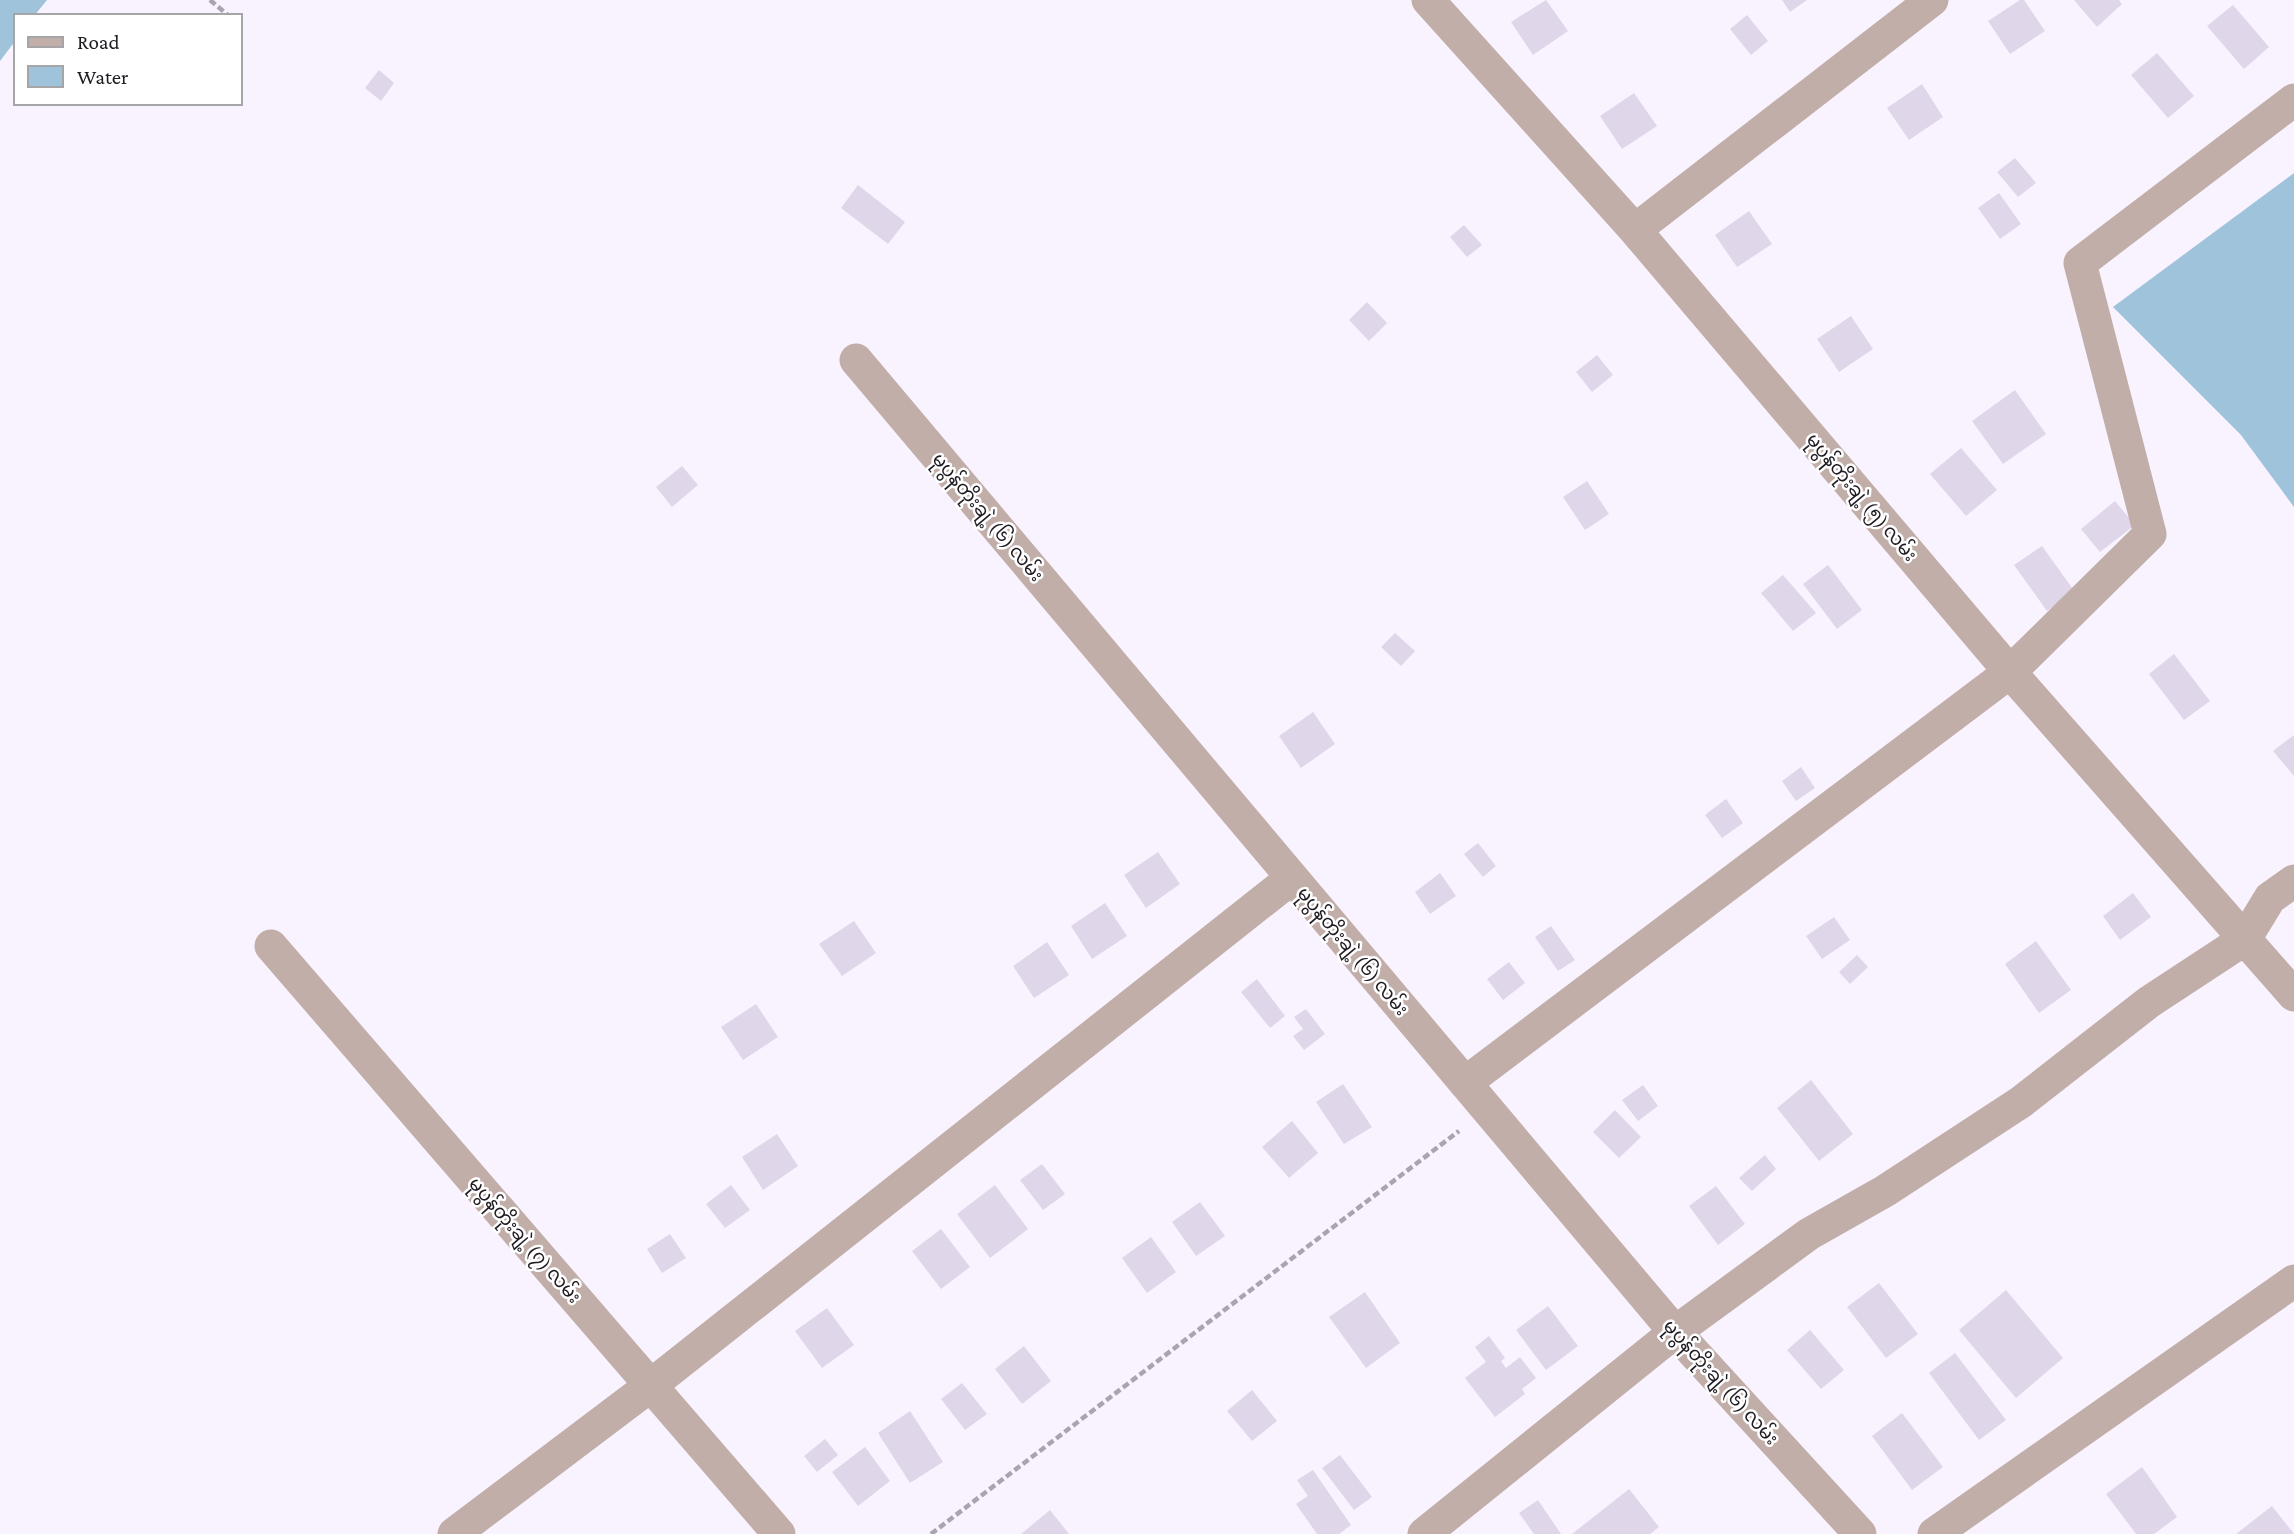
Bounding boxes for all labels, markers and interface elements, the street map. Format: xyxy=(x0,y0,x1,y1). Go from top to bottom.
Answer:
legend xyxy=(14,14,242,105)
text: Road xyxy=(77,30,120,54)
text: Water xyxy=(77,65,129,89)
street label: မုပွန်တိုးချဲ့ (၅) လမ်း xyxy=(1798,426,1925,569)
street label: မုပွန်တိုးချဲ့ (၆) လမ်း xyxy=(924,446,1051,589)
street label: မုပွန်တိုးချဲ့ (၆) လမ်း xyxy=(1289,880,1416,1023)
street label: မုပွန်တိုးချဲ့ (၇) လမ်း xyxy=(460,1170,588,1311)
street label: မုပွန်တိုးချဲ့ (၆) လမ်း xyxy=(1655,1312,1786,1453)

